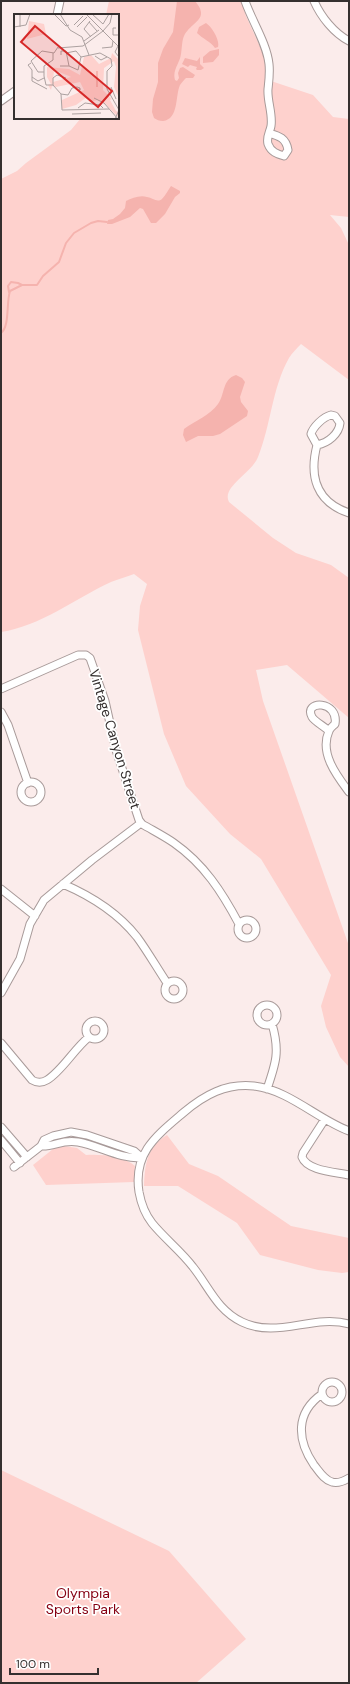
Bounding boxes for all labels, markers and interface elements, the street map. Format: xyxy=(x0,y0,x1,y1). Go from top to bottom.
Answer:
inset map xyxy=(14,14,119,119)
street label: Vintage Canyon Street xyxy=(85,667,145,811)
park label: Olympia Sports Park xyxy=(46,1584,120,1618)
scale bar xyxy=(10,1650,98,1676)
text: 100 m xyxy=(16,1656,50,1672)

